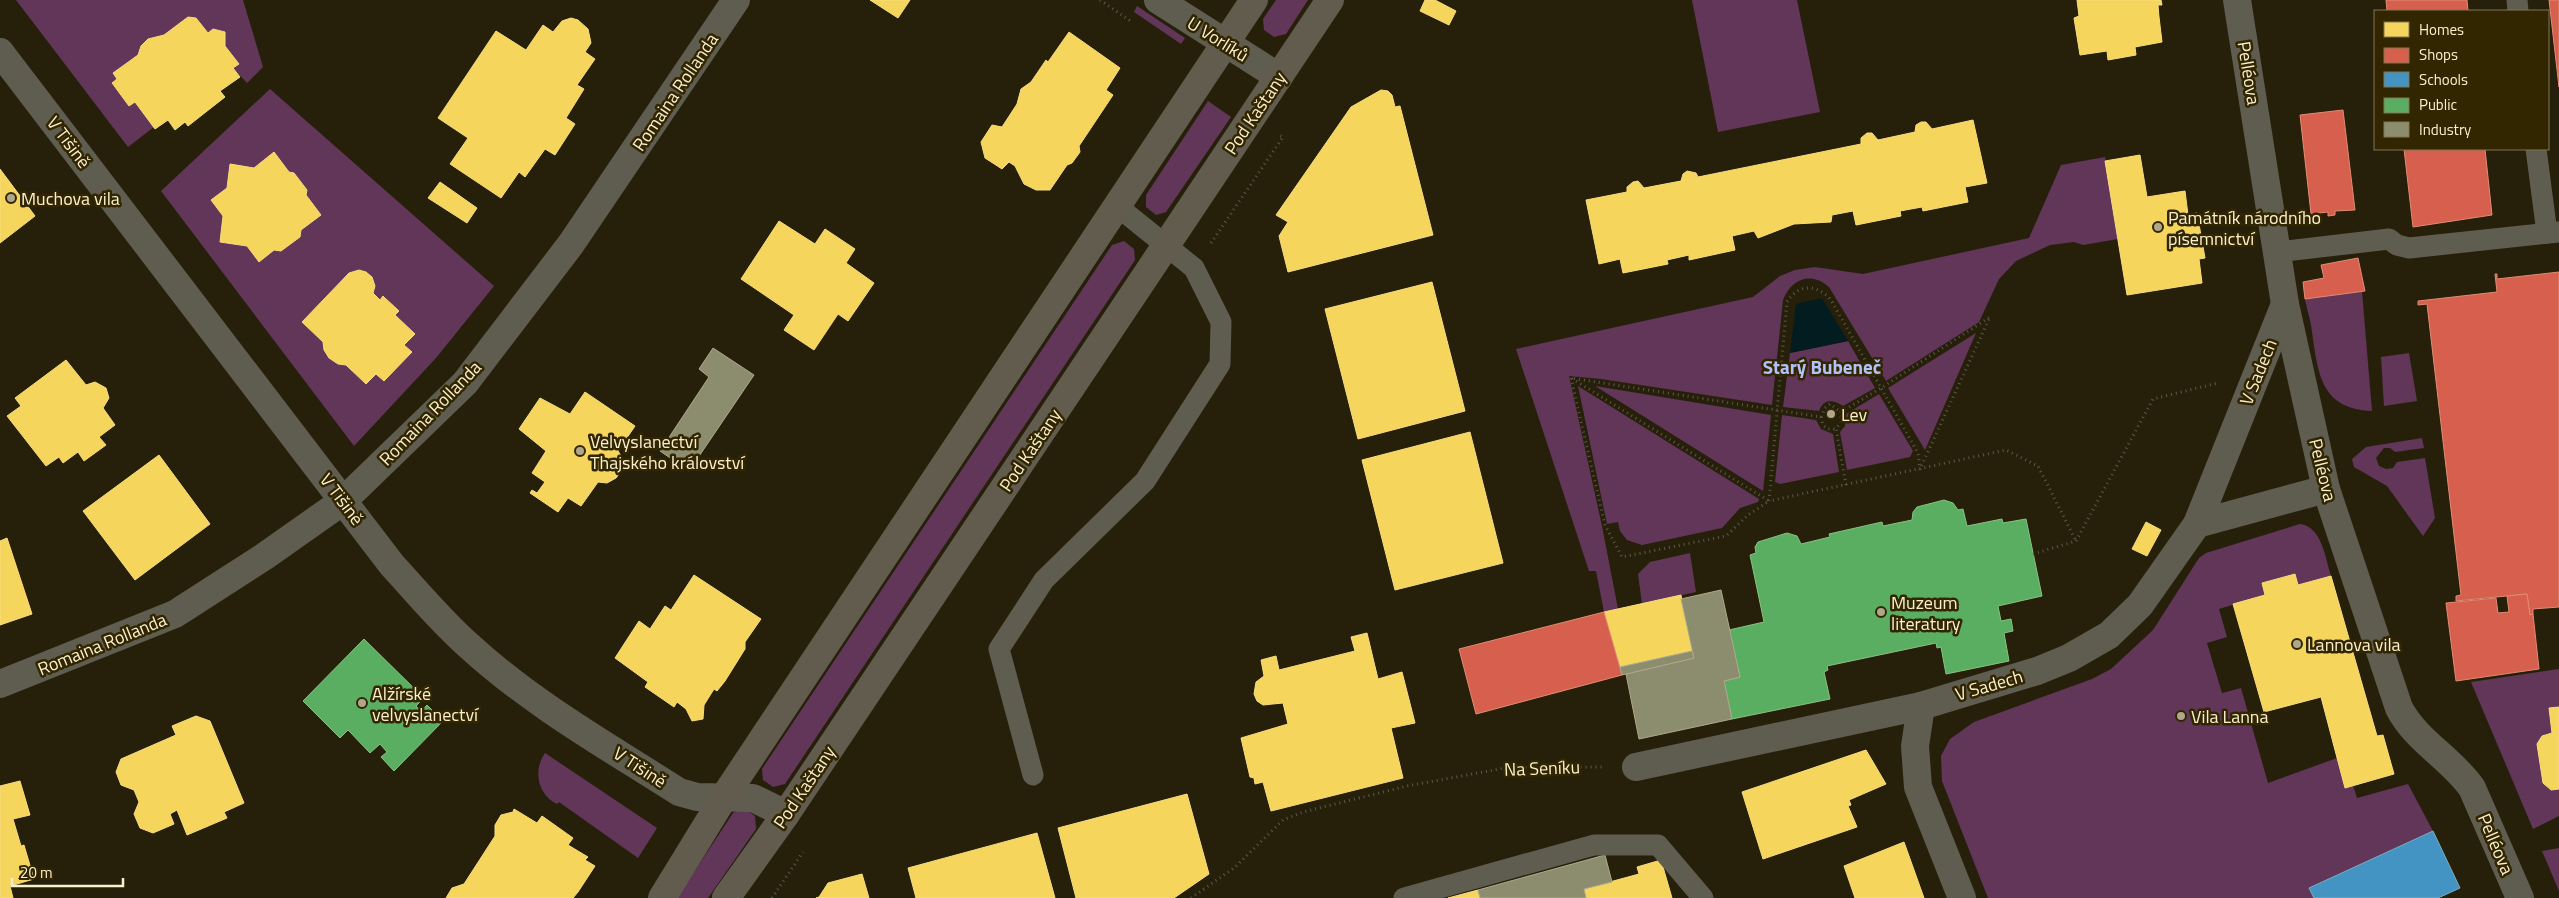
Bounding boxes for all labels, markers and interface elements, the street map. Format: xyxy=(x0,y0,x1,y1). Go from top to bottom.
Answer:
street label: U Vorlíků xyxy=(1182,10,1254,68)
legend xyxy=(2374,10,2549,150)
text: Homes xyxy=(2419,18,2464,41)
street label: Romaina Rollanda xyxy=(625,28,725,156)
street label: Pelléova xyxy=(2231,39,2267,107)
text: Shops xyxy=(2419,43,2458,66)
street label: Pod Kaštany xyxy=(1217,66,1293,160)
text: Schools xyxy=(2419,68,2468,91)
text: Public xyxy=(2419,93,2457,116)
street label: V Tišině xyxy=(40,110,98,174)
text: Industry xyxy=(2419,118,2471,141)
place label: Muchova vila xyxy=(21,185,120,212)
marker: Muchova vila xyxy=(5,192,17,204)
place label: Památník národního písemnictví xyxy=(2168,204,2321,252)
marker: Památník národního písemnictví xyxy=(2152,221,2164,233)
street label: V Sadech xyxy=(2232,335,2284,409)
district label: Starý Bubeneč xyxy=(1763,352,1881,381)
street label: Romaina Rollanda xyxy=(373,354,487,472)
place label: Lev xyxy=(1841,401,1867,428)
street label: Pod Kaštany xyxy=(992,403,1068,497)
marker: Lev xyxy=(1825,408,1837,420)
place label: Velvyslanectví Thajského království xyxy=(590,428,746,476)
street label: Pelléova xyxy=(2302,436,2344,504)
marker: Velvyslanectví Thajského království xyxy=(574,445,586,457)
street label: V Tišině xyxy=(313,467,371,531)
place label: Muzeum literatury xyxy=(1891,589,1961,637)
street label: Romaina Rollanda xyxy=(33,606,171,682)
marker: Muzeum literatury xyxy=(1875,606,1887,618)
place label: Lannova vila xyxy=(2307,631,2401,658)
marker: Lannova vila xyxy=(2291,638,2303,650)
street label: V Sadech xyxy=(1952,662,2026,708)
place label: Alžírské velvyslanectví xyxy=(372,680,480,728)
marker: Alžírské velvyslanectví xyxy=(356,697,368,709)
place label: Vila Lanna xyxy=(2191,703,2269,730)
marker: Vila Lanna xyxy=(2175,710,2187,722)
street label: V Tišině xyxy=(608,740,672,794)
street label: Pod Kaštany xyxy=(766,740,842,834)
street label: Na Seníku xyxy=(1504,753,1580,783)
street label: Pelléova xyxy=(2471,809,2521,879)
scale bar xyxy=(12,856,124,888)
text: 20 m xyxy=(20,861,53,884)

